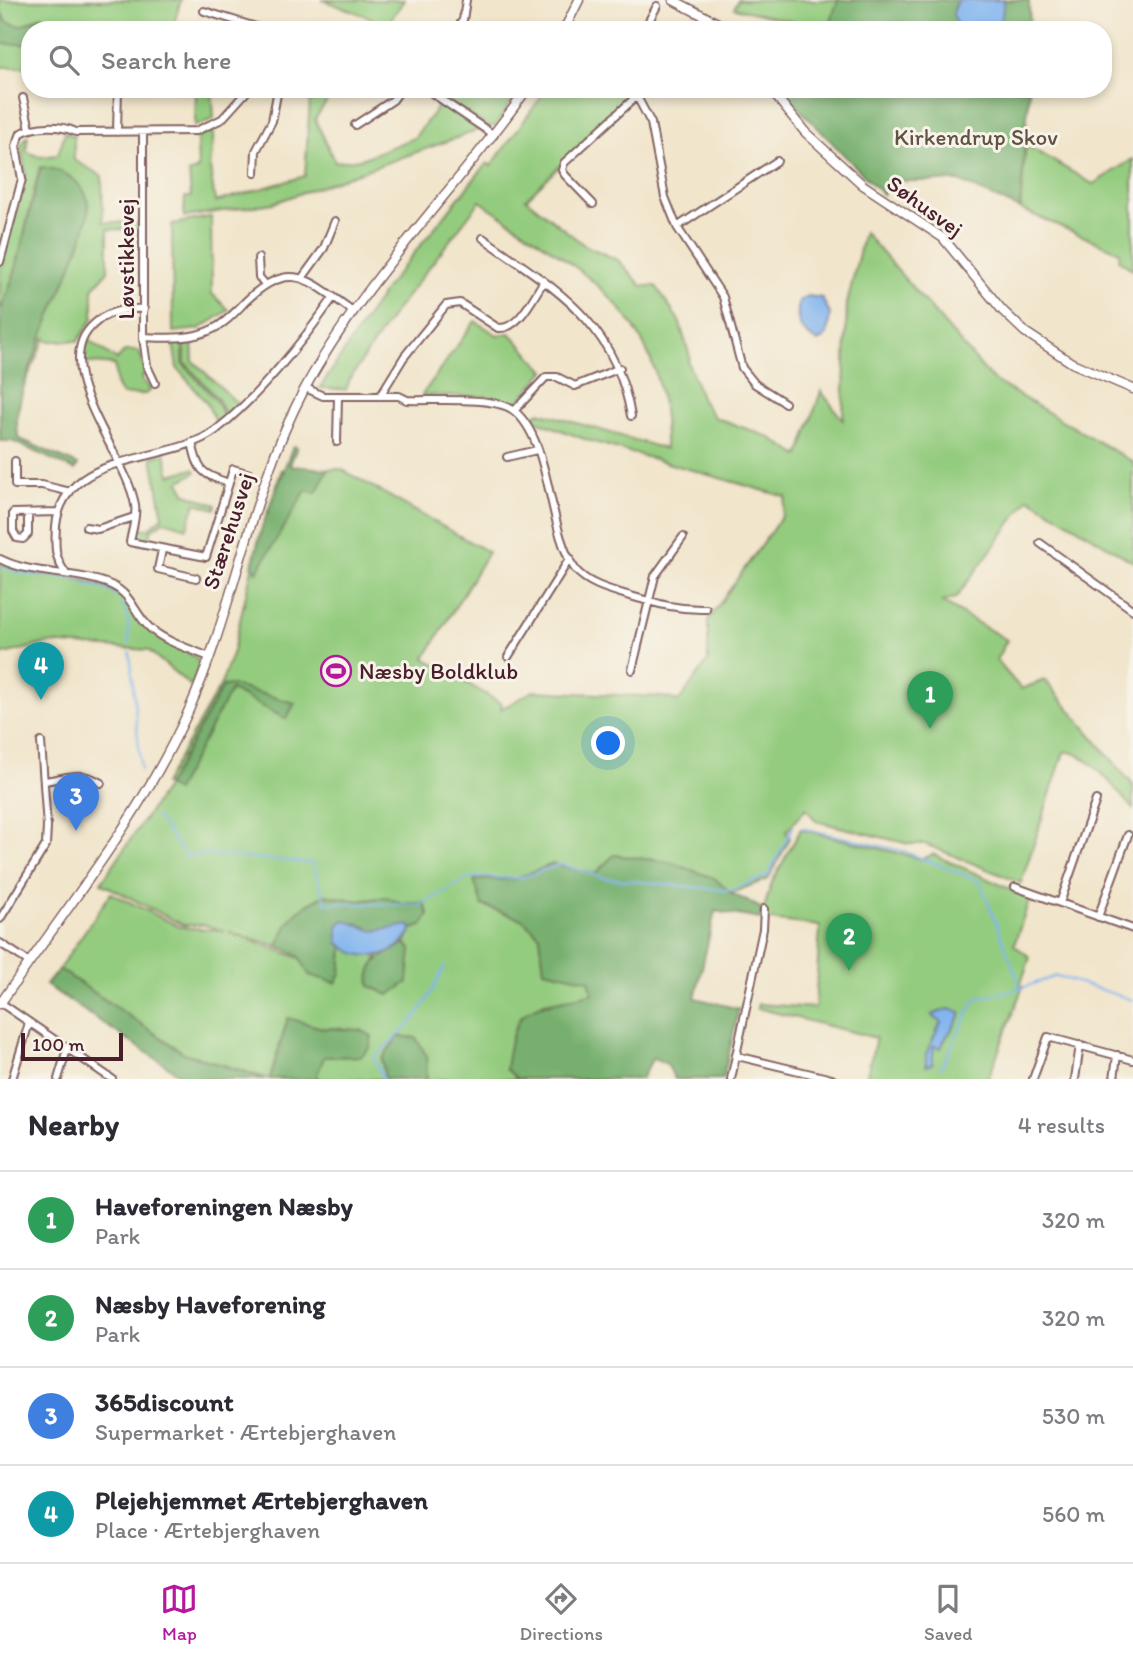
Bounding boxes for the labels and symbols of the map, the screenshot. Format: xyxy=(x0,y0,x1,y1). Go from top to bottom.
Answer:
park label: Kirkendrup Skov xyxy=(894,123,1058,151)
street label: Søhusvej xyxy=(881,169,969,243)
street label: Løvstikkevej xyxy=(112,199,140,319)
street label: Stærehusvej xyxy=(196,469,260,593)
pin: 4 xyxy=(18,642,64,700)
sports icon: Næsby Boldklub xyxy=(319,654,353,688)
place label: Næsby Boldklub xyxy=(359,657,518,685)
pin: 1 xyxy=(907,671,953,729)
your location xyxy=(591,726,625,760)
pin: 3 xyxy=(53,773,99,831)
pin: 2 xyxy=(826,913,872,971)
scale bar xyxy=(21,1030,122,1062)

